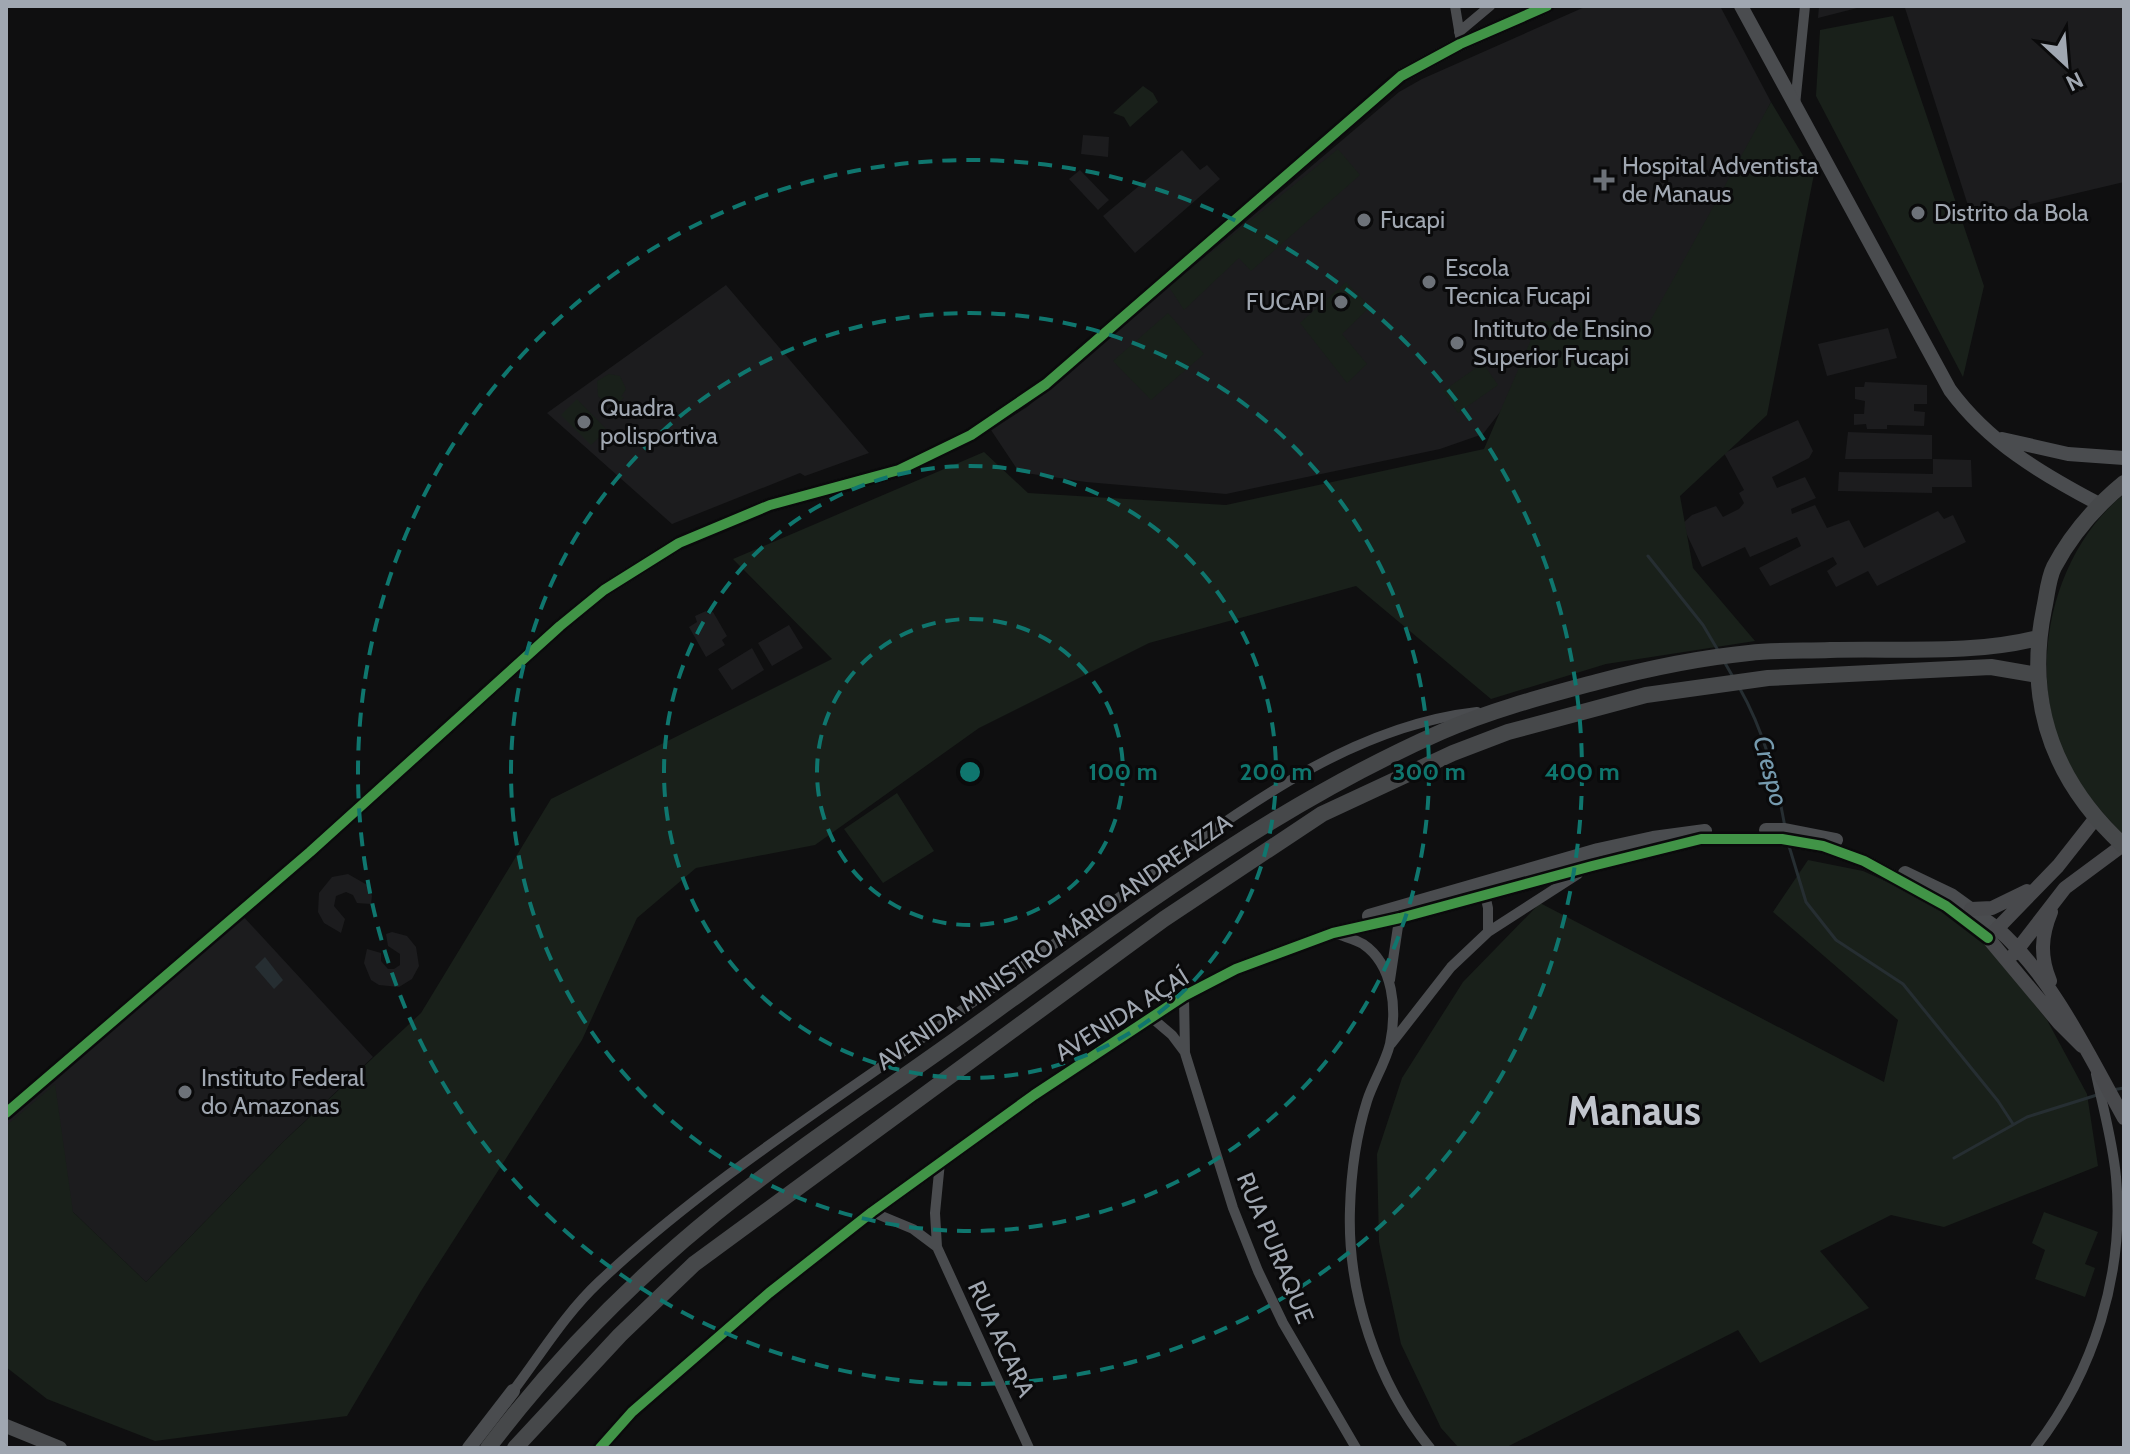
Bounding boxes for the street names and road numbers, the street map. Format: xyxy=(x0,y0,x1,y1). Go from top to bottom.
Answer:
street label: AVENIDA MINISTRO MÁRIO ANDREAZZA xyxy=(870,807,1237,1076)
street label: AVENIDA AÇAÍ xyxy=(1050,962,1194,1067)
street label: RUA PURAQUE xyxy=(1231,1168,1320,1328)
street label: RUA ACARA xyxy=(962,1276,1041,1402)

